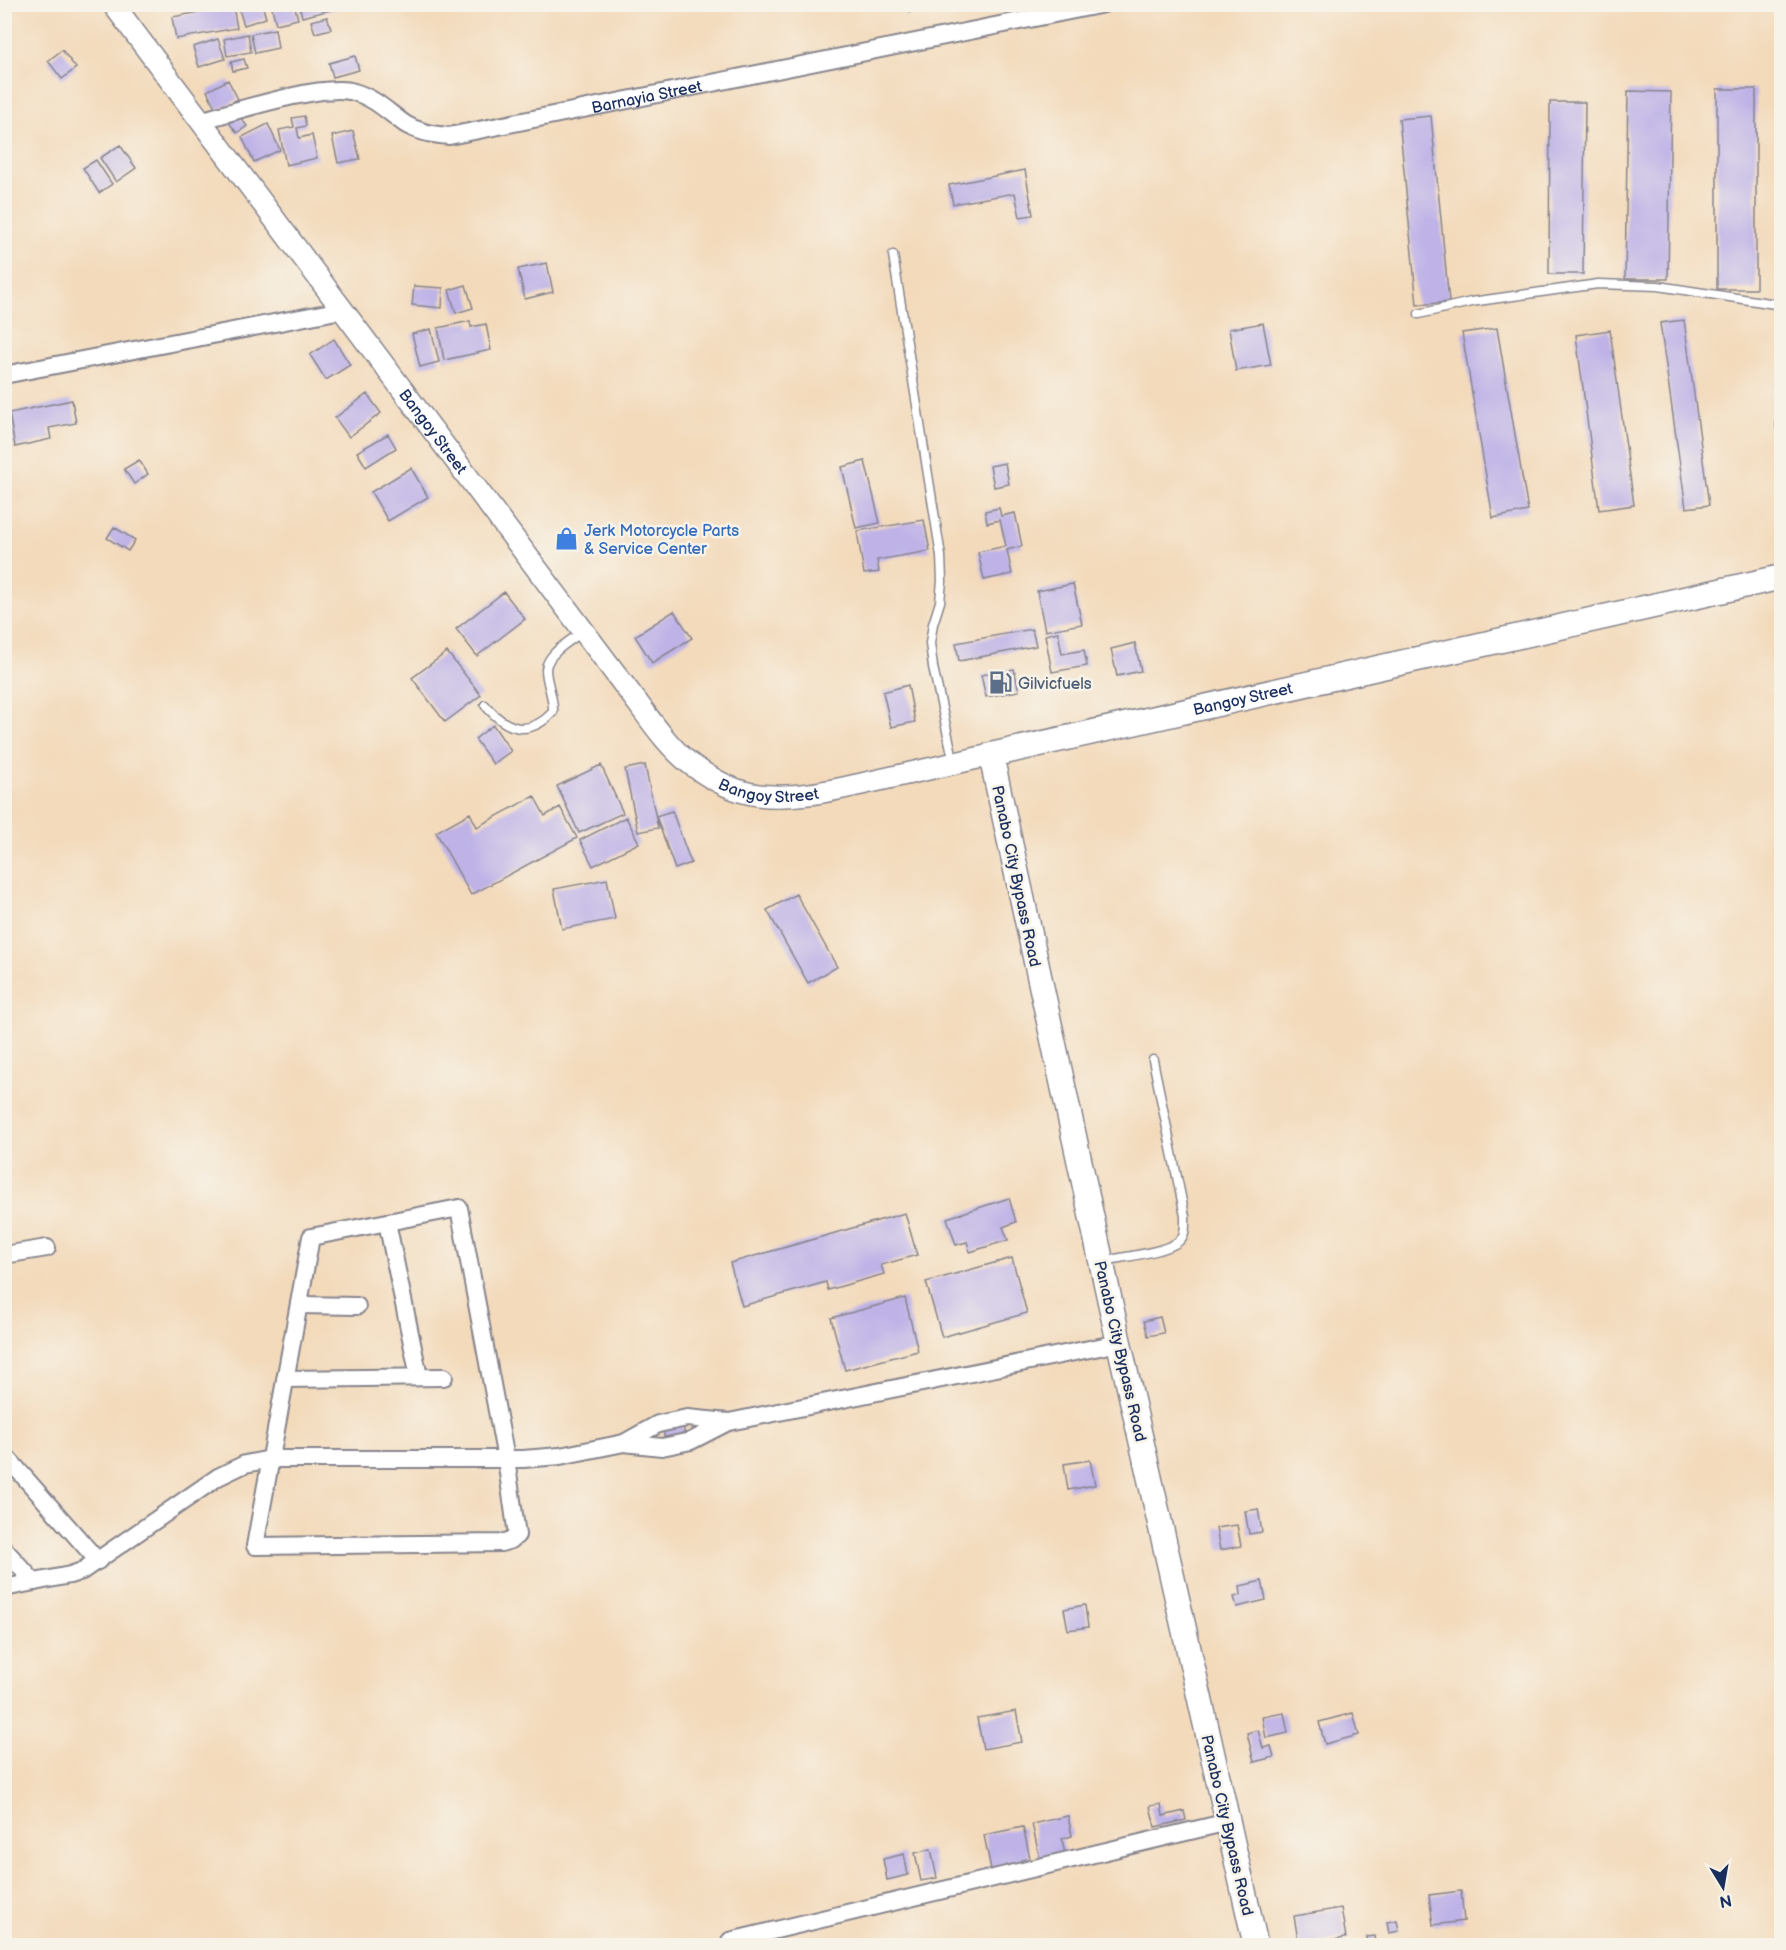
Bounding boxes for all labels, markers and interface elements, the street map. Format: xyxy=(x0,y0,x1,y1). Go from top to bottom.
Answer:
street label: Barnayia Street xyxy=(590,77,704,118)
street label: Bangoy Street xyxy=(394,386,470,478)
place label: Jerk Motorcycle Parts & Service Center xyxy=(584,522,739,559)
shop icon: Jerk Motorcycle Parts & Service Center xyxy=(553,526,579,552)
fuel station icon: Gilvicfuels xyxy=(987,670,1013,696)
place label: Gilvicfuels xyxy=(1018,675,1092,694)
street label: Bangoy Street xyxy=(1191,679,1295,720)
street label: Bangoy Street xyxy=(715,775,820,807)
street label: Panabo City Bypass Road xyxy=(987,784,1044,969)
street label: Panabo City Bypass Road xyxy=(1089,1259,1150,1444)
street label: Panabo City Bypass Road xyxy=(1196,1733,1257,1918)
north arrow xyxy=(1693,1857,1753,1917)
text: N xyxy=(1718,1890,1733,1911)

